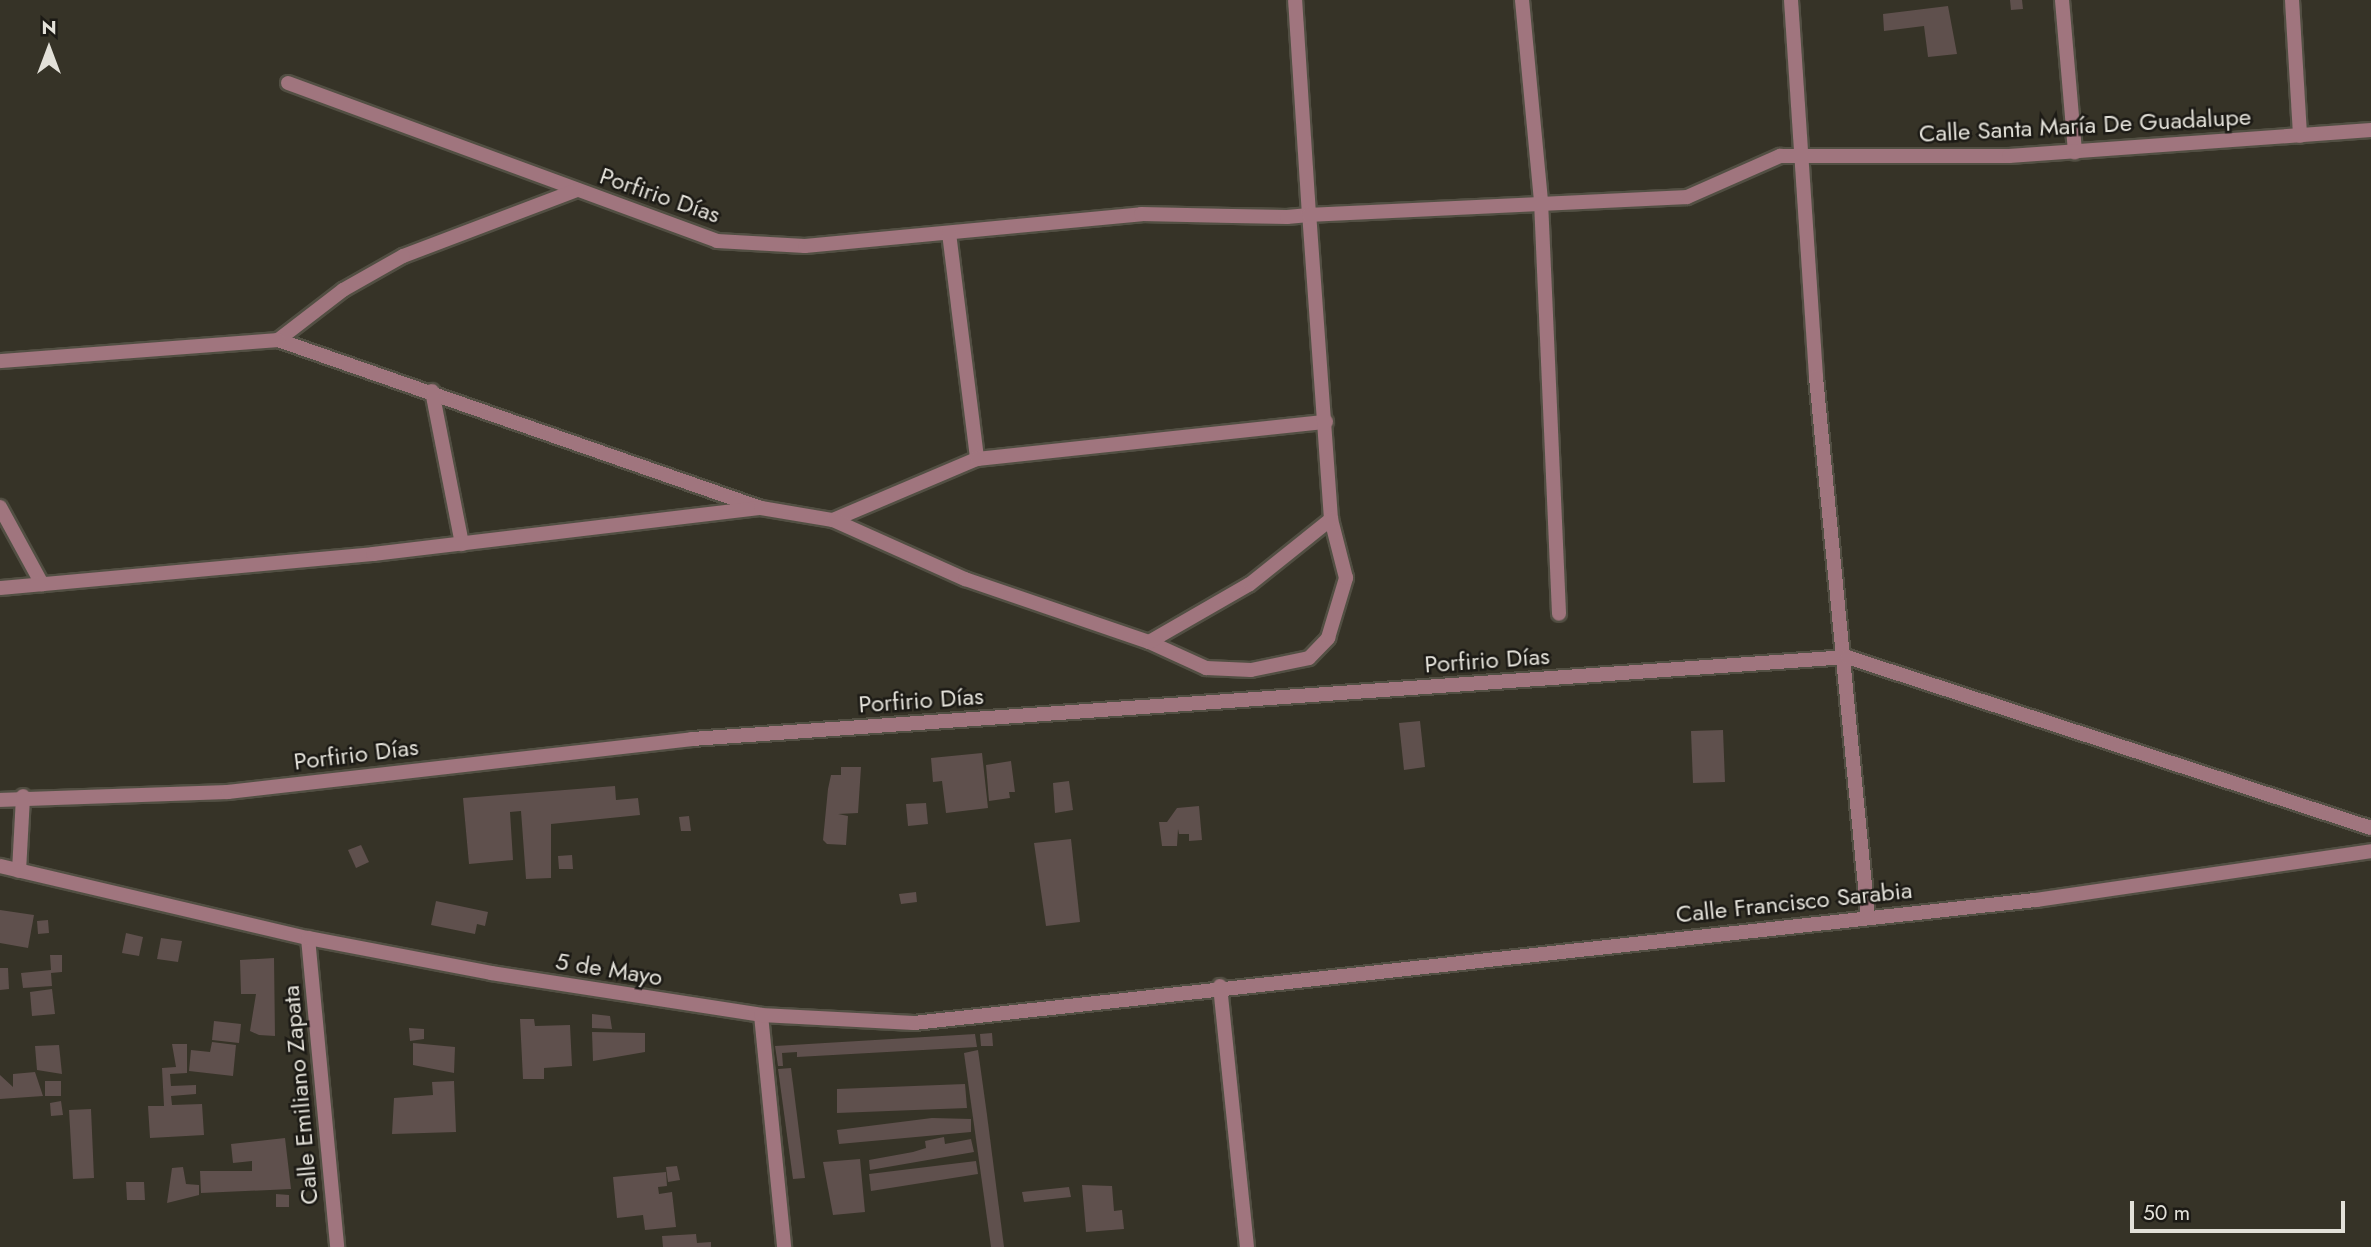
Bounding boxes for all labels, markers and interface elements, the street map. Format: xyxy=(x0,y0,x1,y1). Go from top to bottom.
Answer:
north arrow xyxy=(14,14,84,84)
text: N xyxy=(41,14,57,41)
street label: Calle Santa María De Guadalupe xyxy=(1918,102,2252,148)
street label: Porfirio Días xyxy=(596,161,724,229)
street label: Porfirio Días xyxy=(1423,641,1551,679)
street label: Porfirio Días xyxy=(857,681,985,719)
street label: Porfirio Días xyxy=(292,732,420,776)
street label: Calle Francisco Sarabia xyxy=(1674,875,1914,929)
street label: 5 de Mayo xyxy=(553,946,665,992)
street label: Calle Emiliano Zapata xyxy=(276,984,324,1206)
scale bar xyxy=(2133,1188,2348,1232)
text: 50 m xyxy=(2143,1198,2190,1228)

